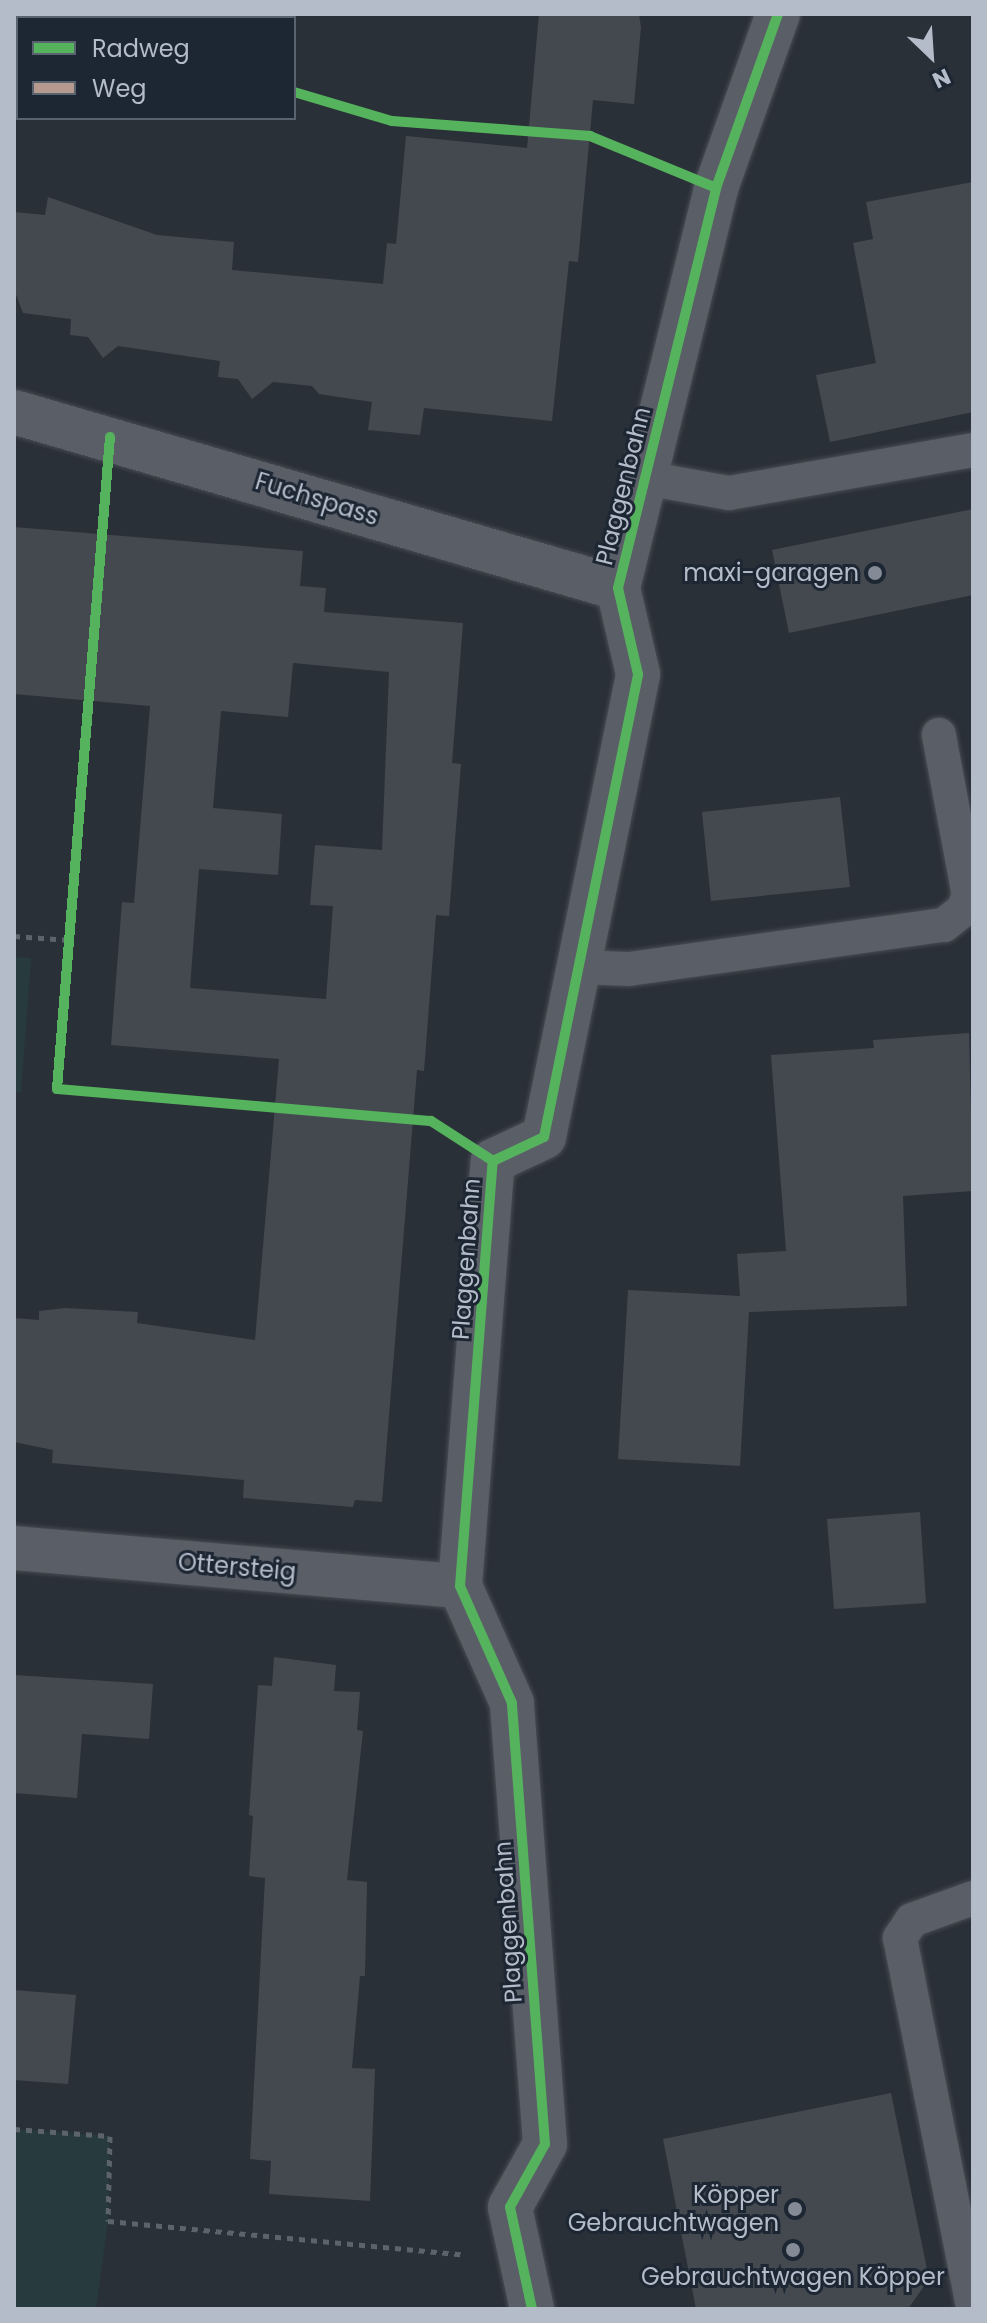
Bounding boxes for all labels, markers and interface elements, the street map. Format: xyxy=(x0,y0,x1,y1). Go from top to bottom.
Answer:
legend xyxy=(16,16,296,120)
north arrow xyxy=(891,16,971,96)
text: Radweg xyxy=(92,32,190,65)
text: N xyxy=(927,61,955,96)
text: Weg xyxy=(92,72,147,105)
street label: Plaggenbahn xyxy=(589,404,657,568)
street label: Fuchspass xyxy=(252,467,382,531)
place label: maxi-garagen xyxy=(683,559,859,587)
marker: maxi-garagen xyxy=(866,564,884,582)
street label: Plaggenbahn xyxy=(446,1177,486,1341)
street label: Ottersteig xyxy=(177,1547,297,1587)
street label: Plaggenbahn xyxy=(488,1840,528,2004)
place label: Köpper Gebrauchtwagen xyxy=(568,2181,779,2237)
marker: Köpper Gebrauchtwagen xyxy=(786,2200,804,2218)
marker: Gebrauchtwagen Köpper xyxy=(784,2241,802,2259)
place label: Gebrauchtwagen Köpper xyxy=(641,2263,945,2291)

